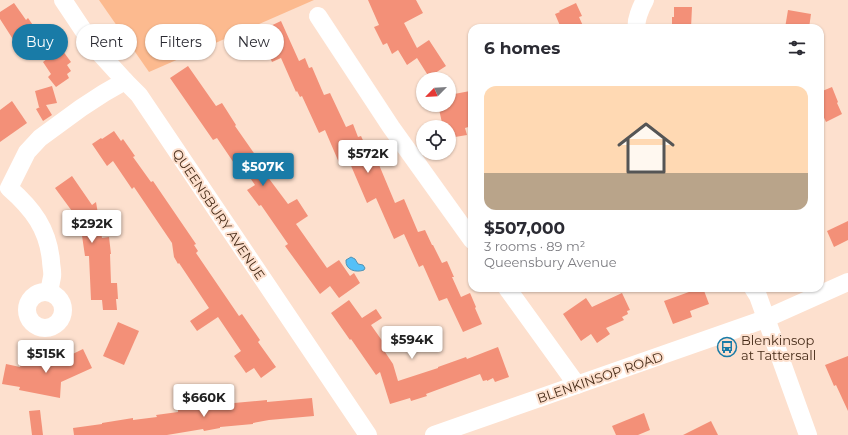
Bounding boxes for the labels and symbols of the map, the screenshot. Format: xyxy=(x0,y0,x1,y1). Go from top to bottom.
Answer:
north arrow xyxy=(416,72,456,112)
pin: $572K xyxy=(340,140,396,174)
street label: QUEENSBURY AVENUE xyxy=(169,146,269,282)
pin: $507K xyxy=(235,153,291,187)
pin: $292K xyxy=(64,210,120,244)
pin: $594K xyxy=(384,326,440,360)
place label: Blenkinsop at Tattersall xyxy=(741,332,816,363)
bus stop icon: Blenkinsop at Tattersall xyxy=(716,336,738,358)
pin: $515K xyxy=(18,340,74,374)
street label: BLENKINSOP ROAD xyxy=(535,348,665,406)
pin: $660K xyxy=(176,384,232,418)

